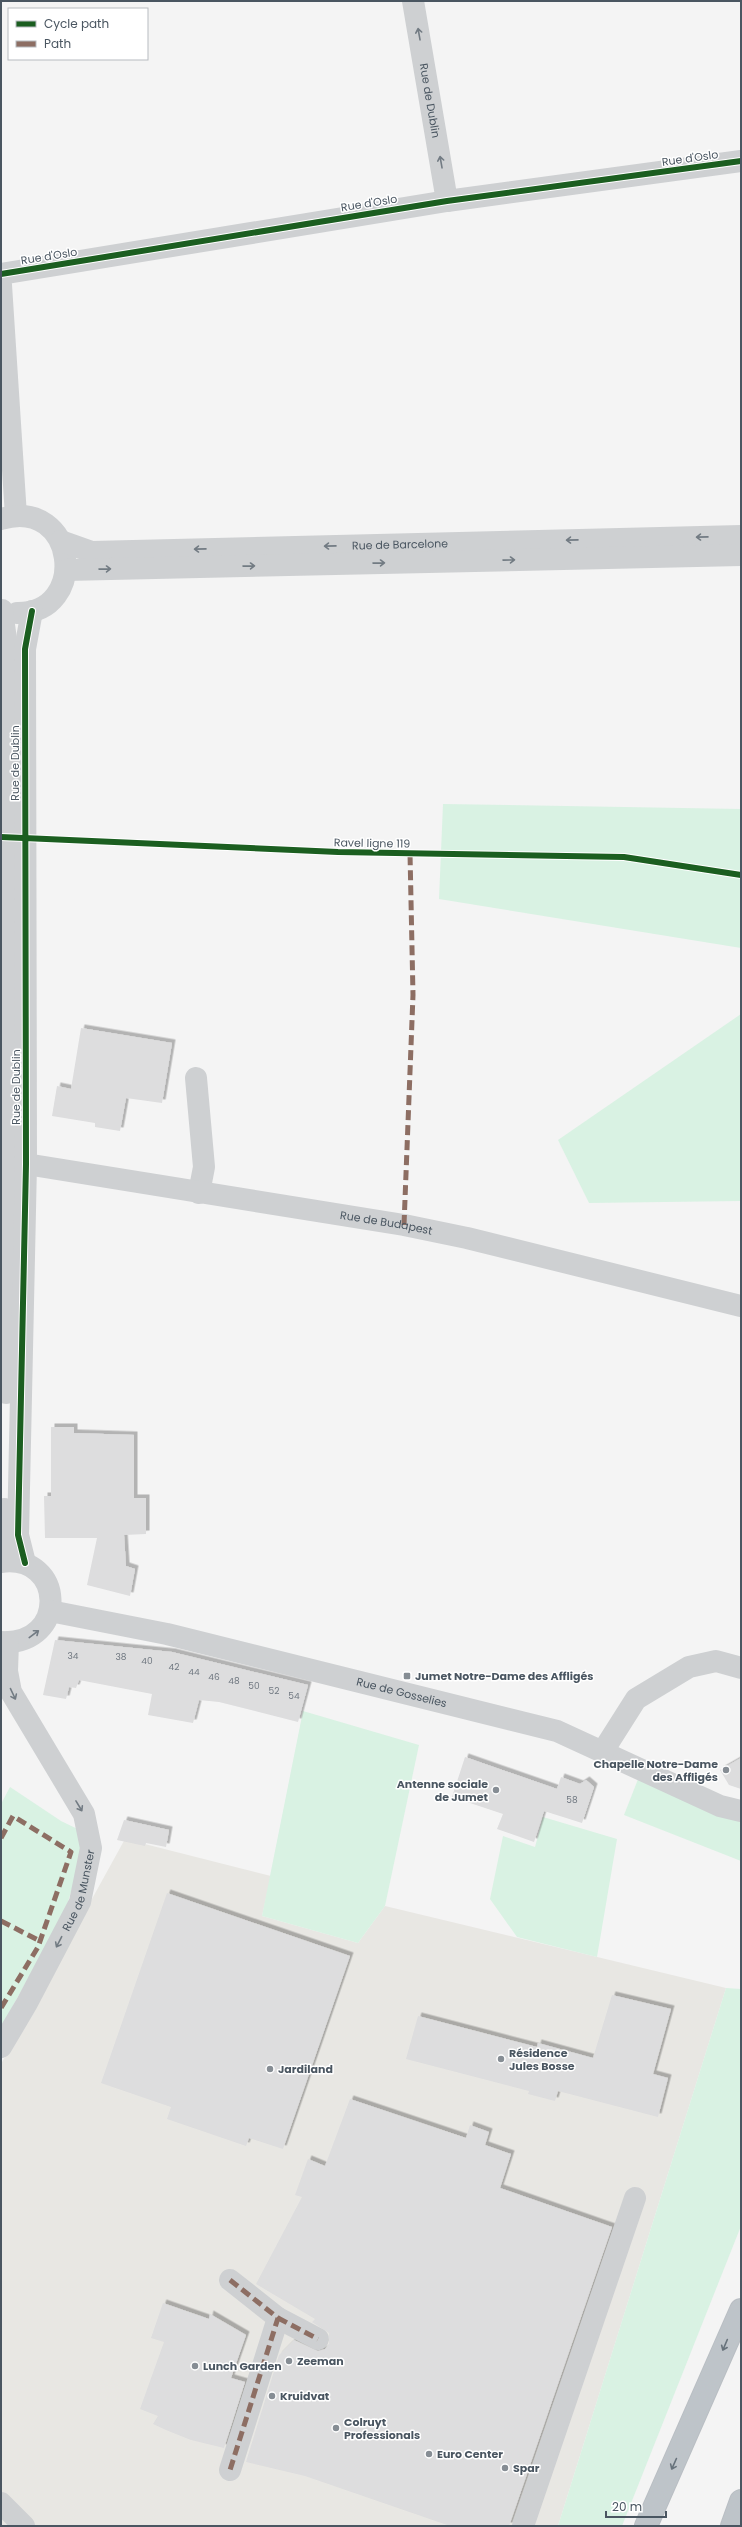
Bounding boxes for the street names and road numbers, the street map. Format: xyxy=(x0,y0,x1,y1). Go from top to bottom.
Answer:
street label: Rue de Dublin xyxy=(416,62,444,139)
street label: Rue d'Oslo xyxy=(661,146,719,170)
street label: Rue d'Oslo xyxy=(340,191,398,215)
street label: Rue d'Oslo xyxy=(20,244,78,268)
street label: Rue de Barcelone xyxy=(352,535,448,554)
street label: Rue de Dublin xyxy=(7,725,23,801)
street label: Ravel ligne 119 xyxy=(334,834,410,852)
street label: Rue de Dublin xyxy=(8,1049,24,1125)
street label: Rue de Budapest xyxy=(339,1207,434,1239)
street label: Rue de Gosselies xyxy=(355,1673,449,1711)
street label: Rue de Munster xyxy=(58,1848,98,1934)

